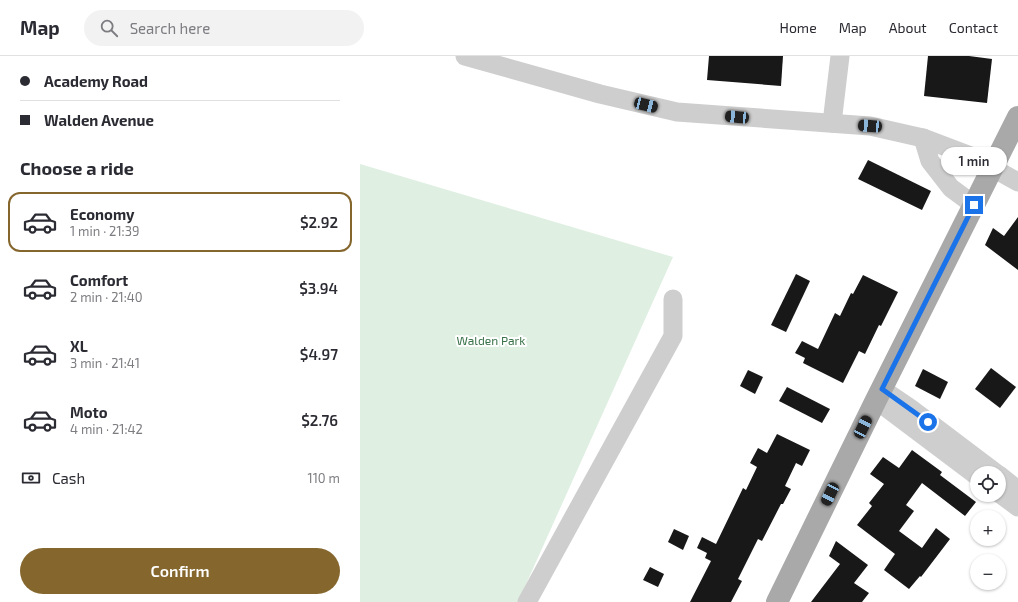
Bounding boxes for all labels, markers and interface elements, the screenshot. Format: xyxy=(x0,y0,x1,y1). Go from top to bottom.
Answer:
search box xyxy=(84,10,364,46)
text: Map xyxy=(20,16,60,39)
icon: search xyxy=(98,17,120,39)
text: Search here xyxy=(130,19,210,37)
text: Home xyxy=(780,19,817,36)
text: Map xyxy=(839,19,867,36)
text: About xyxy=(889,19,927,36)
text: Contact xyxy=(949,19,998,36)
text: Academy Road xyxy=(44,72,148,90)
car xyxy=(633,96,659,114)
car xyxy=(725,110,749,124)
text: Walden Avenue xyxy=(44,111,154,129)
car xyxy=(858,119,882,133)
callout: 1 min xyxy=(941,147,1007,175)
text: 1 min xyxy=(959,153,989,169)
text: Choose a ride xyxy=(20,157,134,179)
route end xyxy=(965,196,983,214)
icon: car xyxy=(22,204,58,240)
text: Economy xyxy=(70,205,135,223)
text: $2.92 xyxy=(300,213,338,231)
text: 1 min · 21:39 xyxy=(70,223,139,239)
icon: car xyxy=(22,270,58,306)
text: Comfort xyxy=(70,271,128,289)
text: $3.94 xyxy=(299,279,338,297)
text: 2 min · 21:40 xyxy=(70,289,143,305)
park label: Walden Park xyxy=(457,333,525,347)
icon: car xyxy=(22,336,58,372)
text: XL xyxy=(70,337,88,355)
text: $4.97 xyxy=(300,345,338,363)
text: 3 min · 21:41 xyxy=(70,355,140,371)
icon: car xyxy=(22,402,58,438)
text: Moto xyxy=(70,403,108,421)
text: $2.76 xyxy=(301,411,338,429)
route start xyxy=(919,413,937,431)
car xyxy=(852,414,874,440)
text: 4 min · 21:42 xyxy=(70,421,143,437)
map controls xyxy=(970,466,1006,590)
button: locate xyxy=(970,466,1006,502)
icon: cash xyxy=(20,467,42,489)
text: Cash xyxy=(52,469,85,487)
text: 110 m xyxy=(308,470,340,486)
car xyxy=(819,481,841,507)
button: + xyxy=(970,510,1006,546)
button: Confirm xyxy=(20,548,340,594)
button: − xyxy=(970,554,1006,590)

